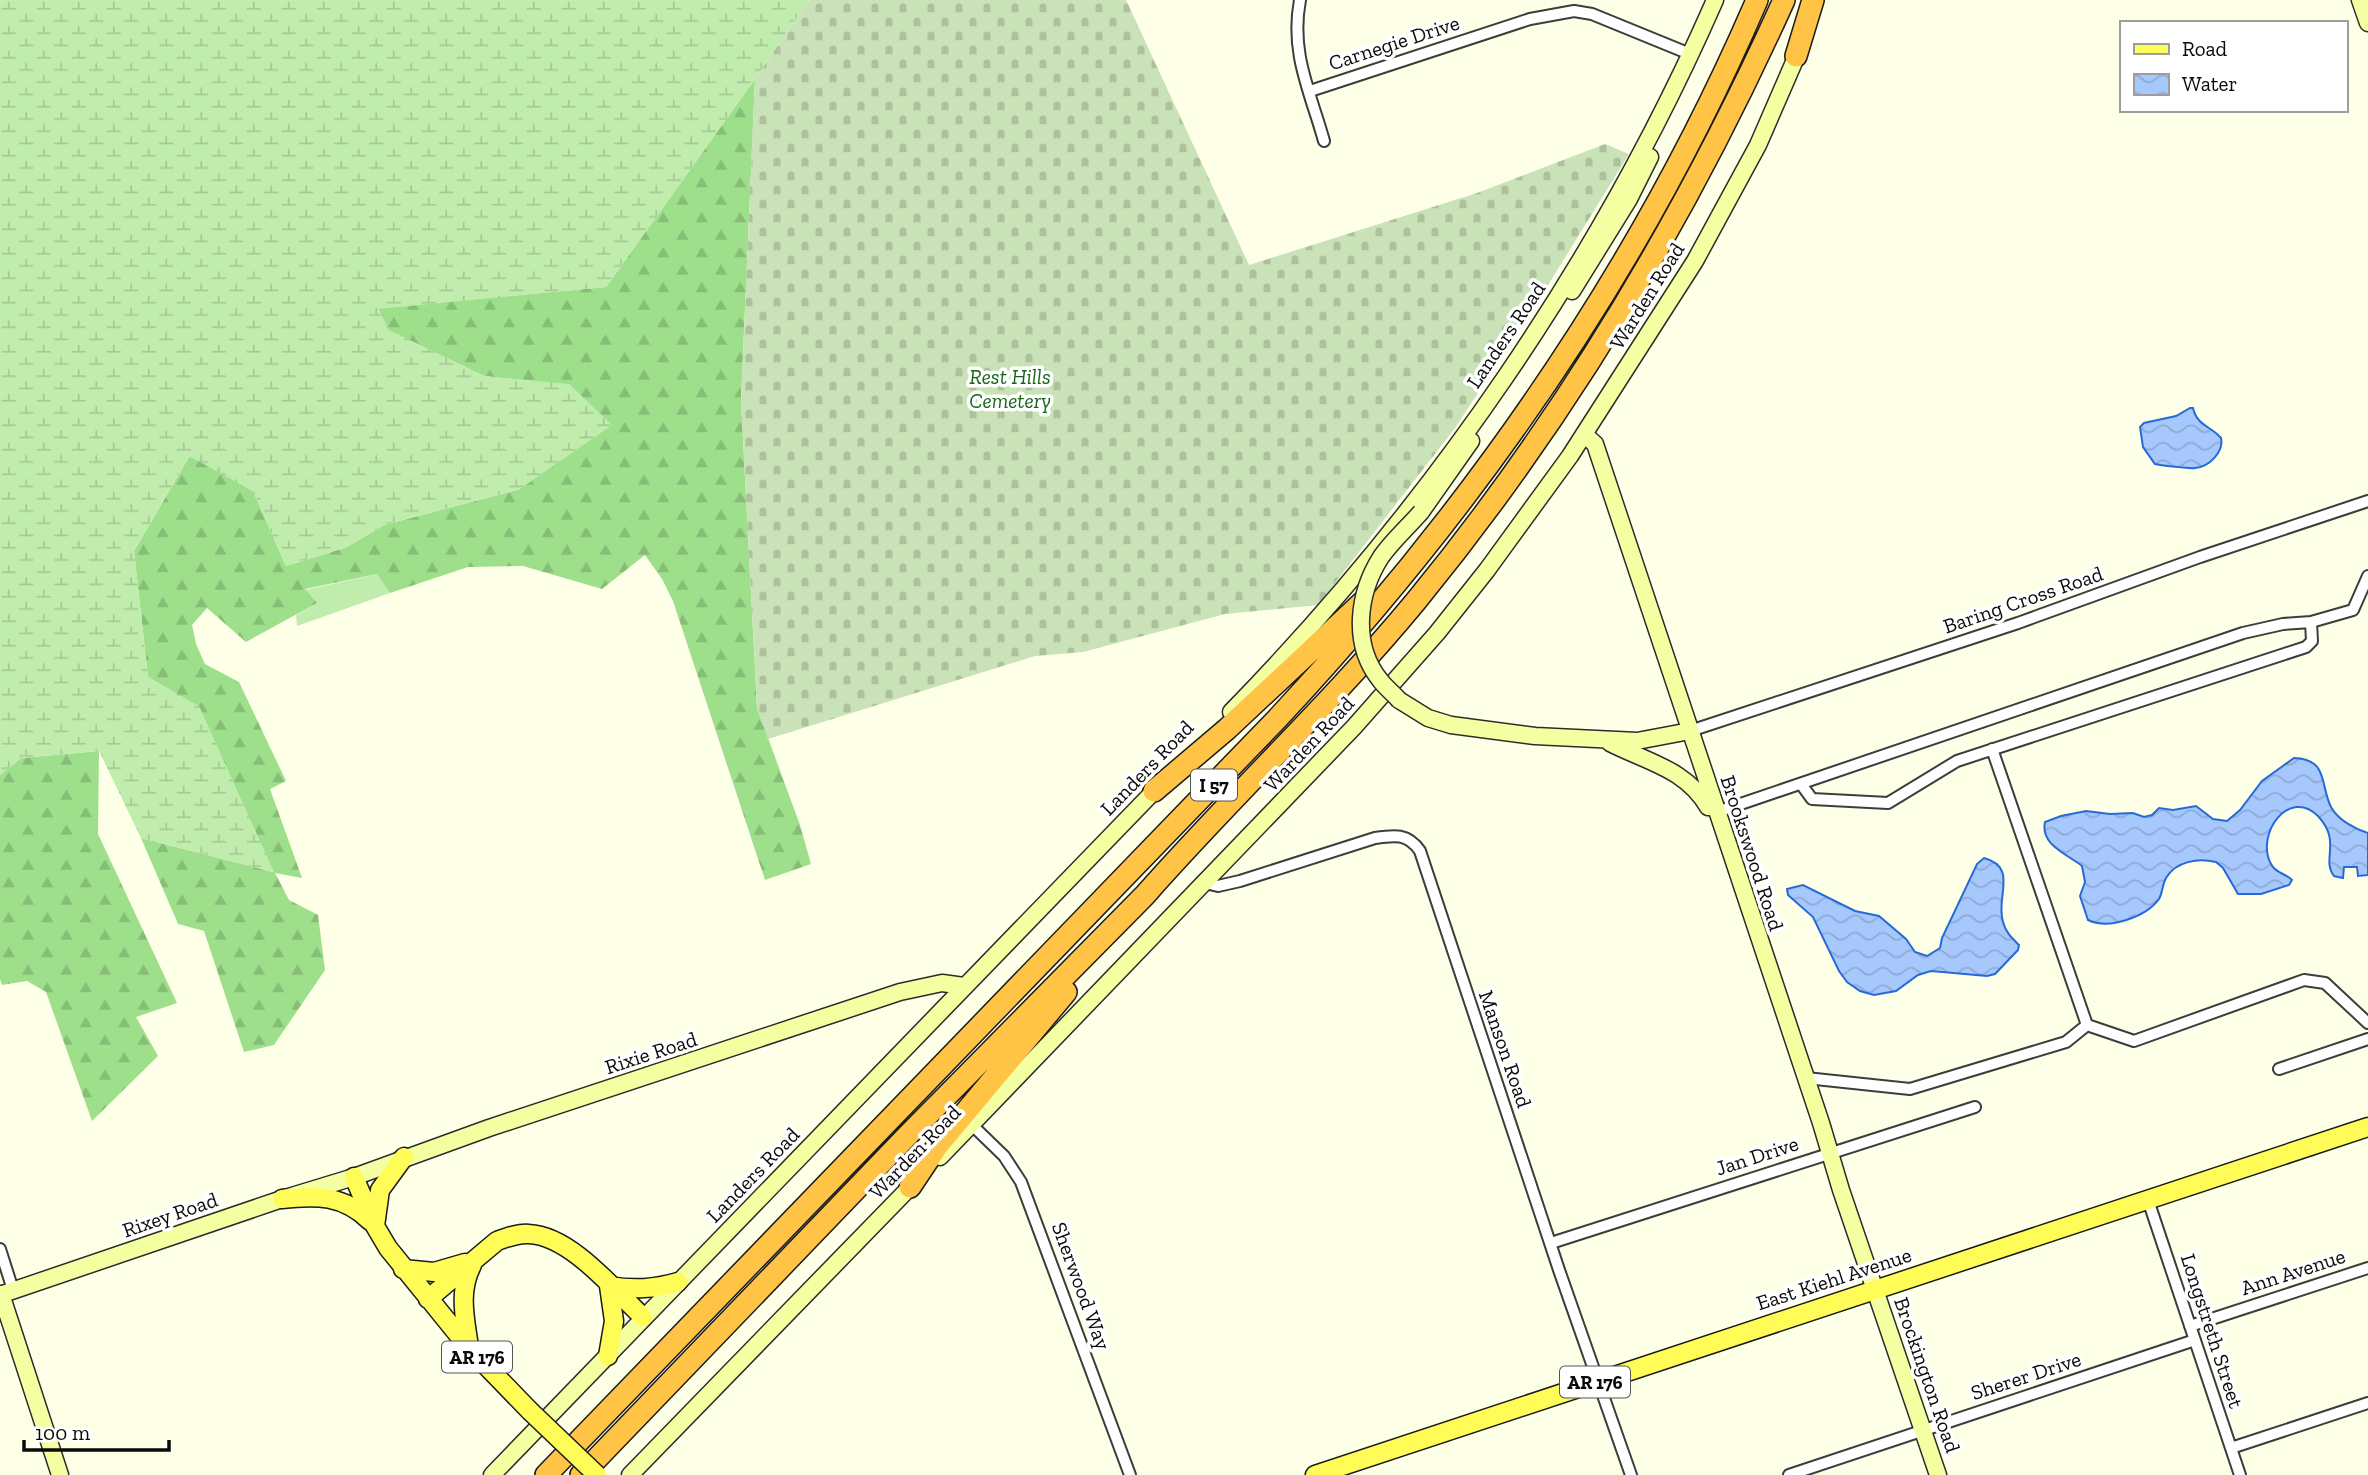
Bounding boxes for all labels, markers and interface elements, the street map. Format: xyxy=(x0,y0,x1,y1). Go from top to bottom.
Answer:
street label: Carnegie Drive xyxy=(1325,10,1462,75)
legend xyxy=(2120,21,2347,112)
text: Road xyxy=(2182,36,2228,61)
text: Water xyxy=(2182,71,2237,96)
street label: Warden Road xyxy=(1604,237,1689,354)
street label: Landers Road xyxy=(1461,276,1551,393)
park label: Rest Hills Cemetery xyxy=(969,364,1051,413)
street label: Baring Cross Road xyxy=(1940,560,2106,639)
street label: Warden Road xyxy=(1258,691,1359,796)
street label: Landers Road xyxy=(1095,714,1199,821)
road number: I 57 xyxy=(1191,770,1237,800)
street label: Brookswood Road xyxy=(1716,772,1790,934)
street label: Manson Road xyxy=(1474,987,1537,1111)
street label: Rixie Road xyxy=(602,1026,700,1079)
street label: Warden Road xyxy=(864,1099,966,1204)
street label: Landers Road xyxy=(701,1121,805,1228)
street label: Jan Drive xyxy=(1712,1130,1801,1181)
street label: Rixey Road xyxy=(119,1186,221,1242)
street label: Sherwood Way xyxy=(1047,1219,1116,1353)
street label: East Kiehl Avenue xyxy=(1753,1242,1915,1315)
street label: Ann Avenue xyxy=(2237,1243,2348,1300)
street label: Longstreth Street xyxy=(2176,1250,2249,1411)
street label: Brockington Road xyxy=(1889,1294,1966,1456)
road number: AR 176 xyxy=(442,1342,512,1372)
street label: Sherer Drive xyxy=(1968,1346,2084,1405)
road number: AR 176 xyxy=(1560,1366,1630,1398)
scale bar xyxy=(24,1408,170,1452)
text: 100 m xyxy=(35,1420,90,1445)

